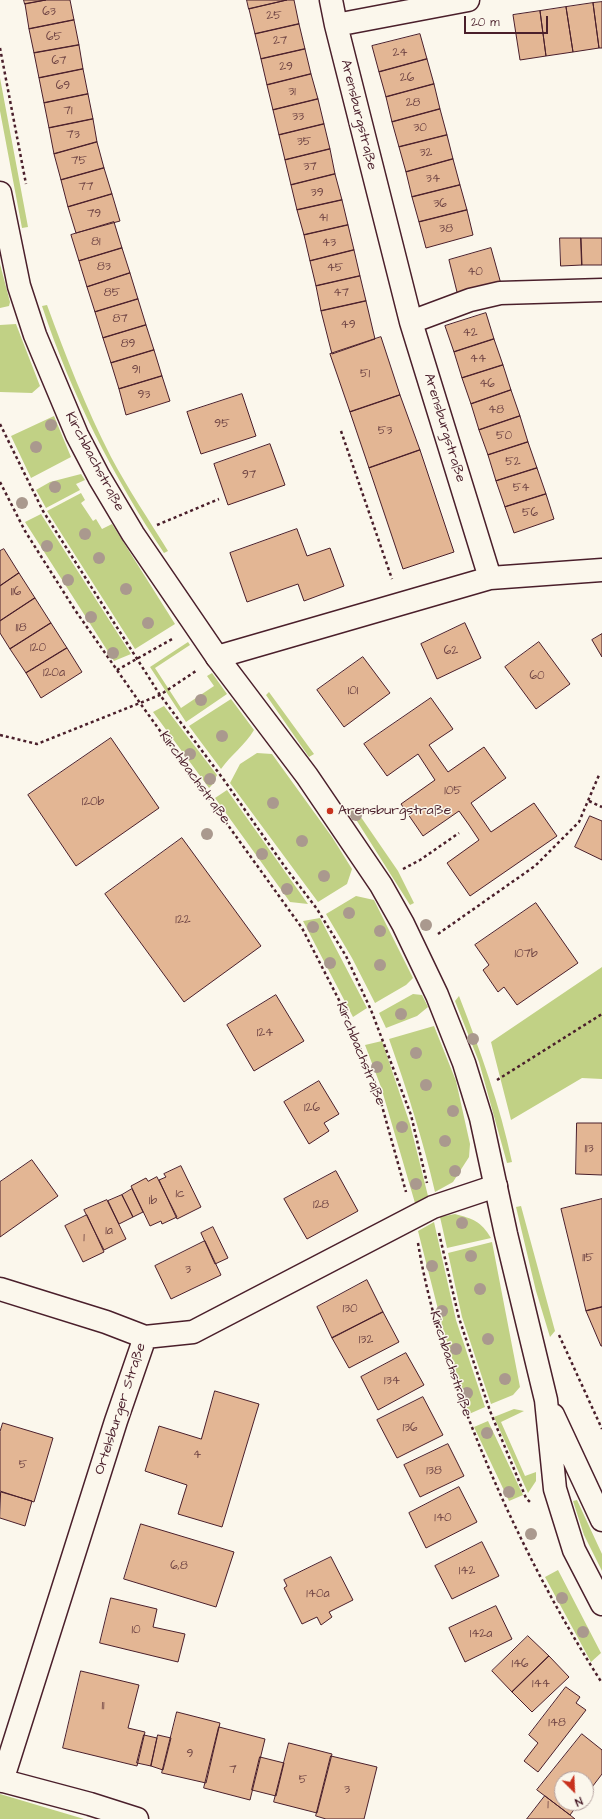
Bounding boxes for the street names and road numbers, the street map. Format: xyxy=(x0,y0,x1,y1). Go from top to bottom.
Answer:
street label: Arensburgstraße xyxy=(336,58,380,172)
street label: Arensburgstraße xyxy=(419,371,469,485)
street label: Kirchbachstraße xyxy=(61,410,127,514)
street label: Kirchbachstraße xyxy=(155,729,233,827)
street label: Kirchbachstraße xyxy=(332,1000,388,1108)
street label: Kirchbachstraße xyxy=(425,1309,475,1419)
street label: Ortelsburger Straße xyxy=(92,1341,150,1477)

